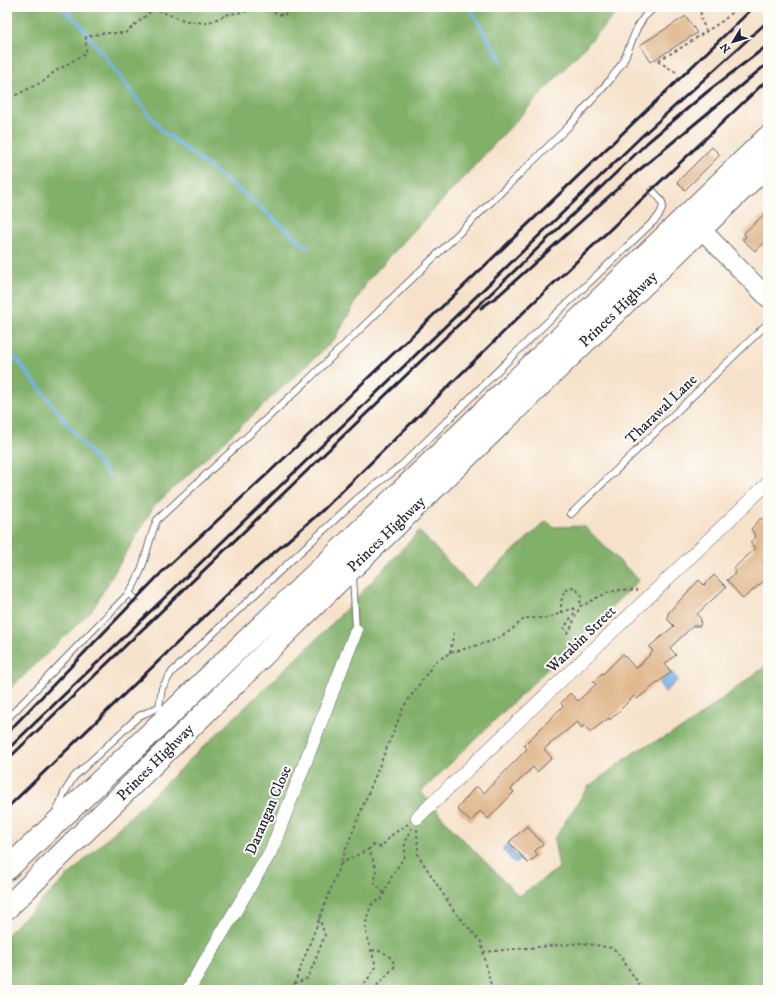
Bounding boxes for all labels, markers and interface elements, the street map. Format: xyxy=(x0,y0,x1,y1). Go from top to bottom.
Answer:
north arrow xyxy=(713,22,753,62)
text: N xyxy=(718,40,734,55)
street label: Princes Highway xyxy=(575,267,662,351)
street label: Tharawal Lane xyxy=(622,370,701,448)
street label: Princes Highway xyxy=(343,492,430,576)
street label: Warabin Street xyxy=(542,602,620,678)
street label: Princes Highway xyxy=(113,719,199,805)
street label: Darangan Close xyxy=(241,763,296,858)

